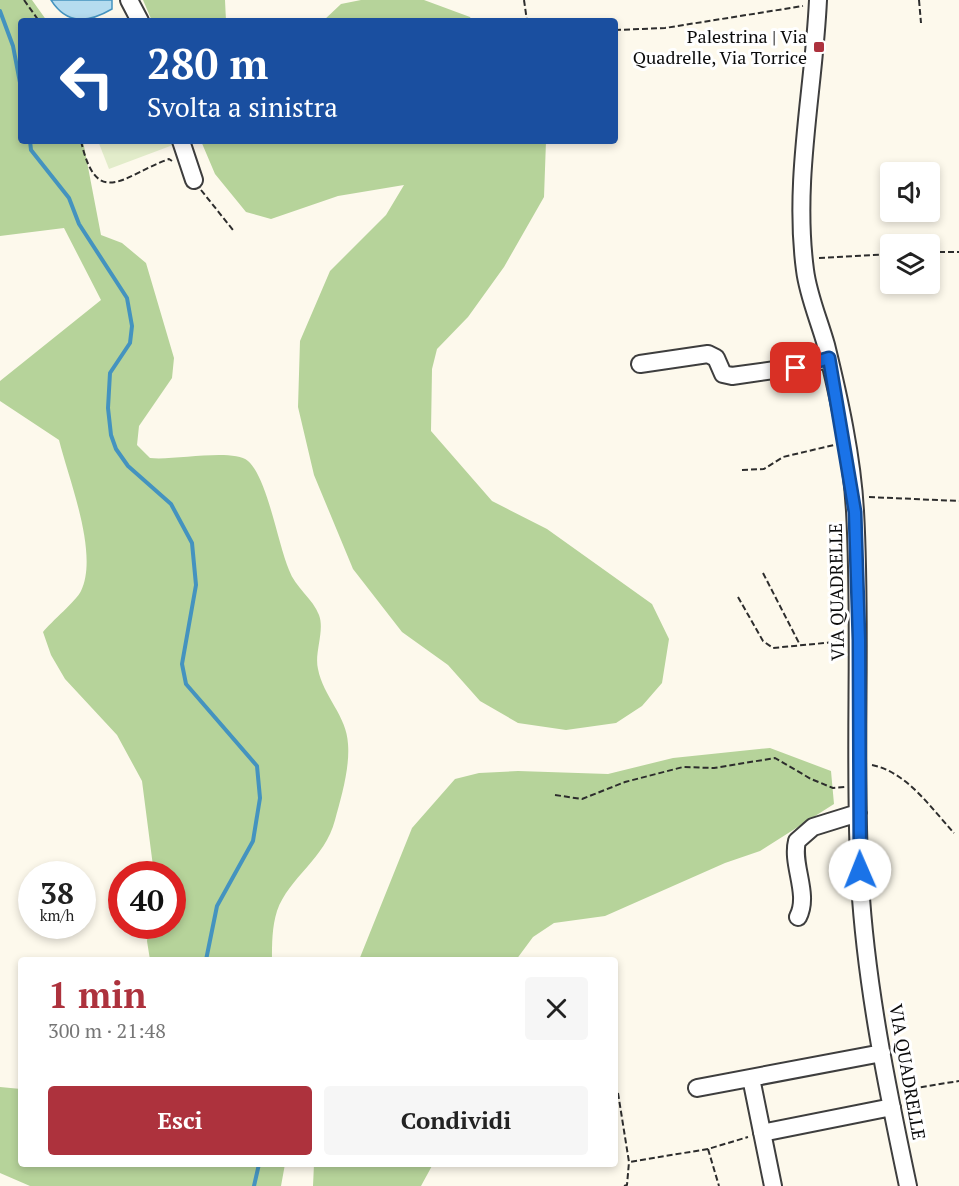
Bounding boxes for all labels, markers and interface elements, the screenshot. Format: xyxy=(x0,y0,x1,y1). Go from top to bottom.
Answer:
place label: Palestrina | Via Quadrelle, Via Torrice xyxy=(633,24,807,69)
text: 280 m xyxy=(147,35,268,91)
marker: Palestrina | Via Quadrelle, Via Torrice xyxy=(812,40,826,54)
icon: left xyxy=(48,42,126,120)
text: Svolta a sinistra xyxy=(147,89,338,125)
map controls xyxy=(880,162,940,294)
button: sound xyxy=(880,162,940,222)
button: layers xyxy=(880,234,940,294)
pin xyxy=(770,342,821,393)
icon: arrive xyxy=(779,351,812,384)
street label: VIA QUADRELLE xyxy=(823,523,849,661)
position arrow xyxy=(828,838,892,902)
speed limit sign: 40 xyxy=(108,861,186,939)
text: 38 xyxy=(40,873,74,913)
text: km/h xyxy=(40,905,74,925)
text: 1 min xyxy=(48,971,146,1018)
button: close xyxy=(525,977,588,1040)
street label: VIA QUADRELLE xyxy=(884,1002,932,1142)
text: 300 m · 21:48 xyxy=(48,1017,166,1044)
button: Esci xyxy=(48,1086,312,1155)
button: Condividi xyxy=(324,1086,588,1155)

